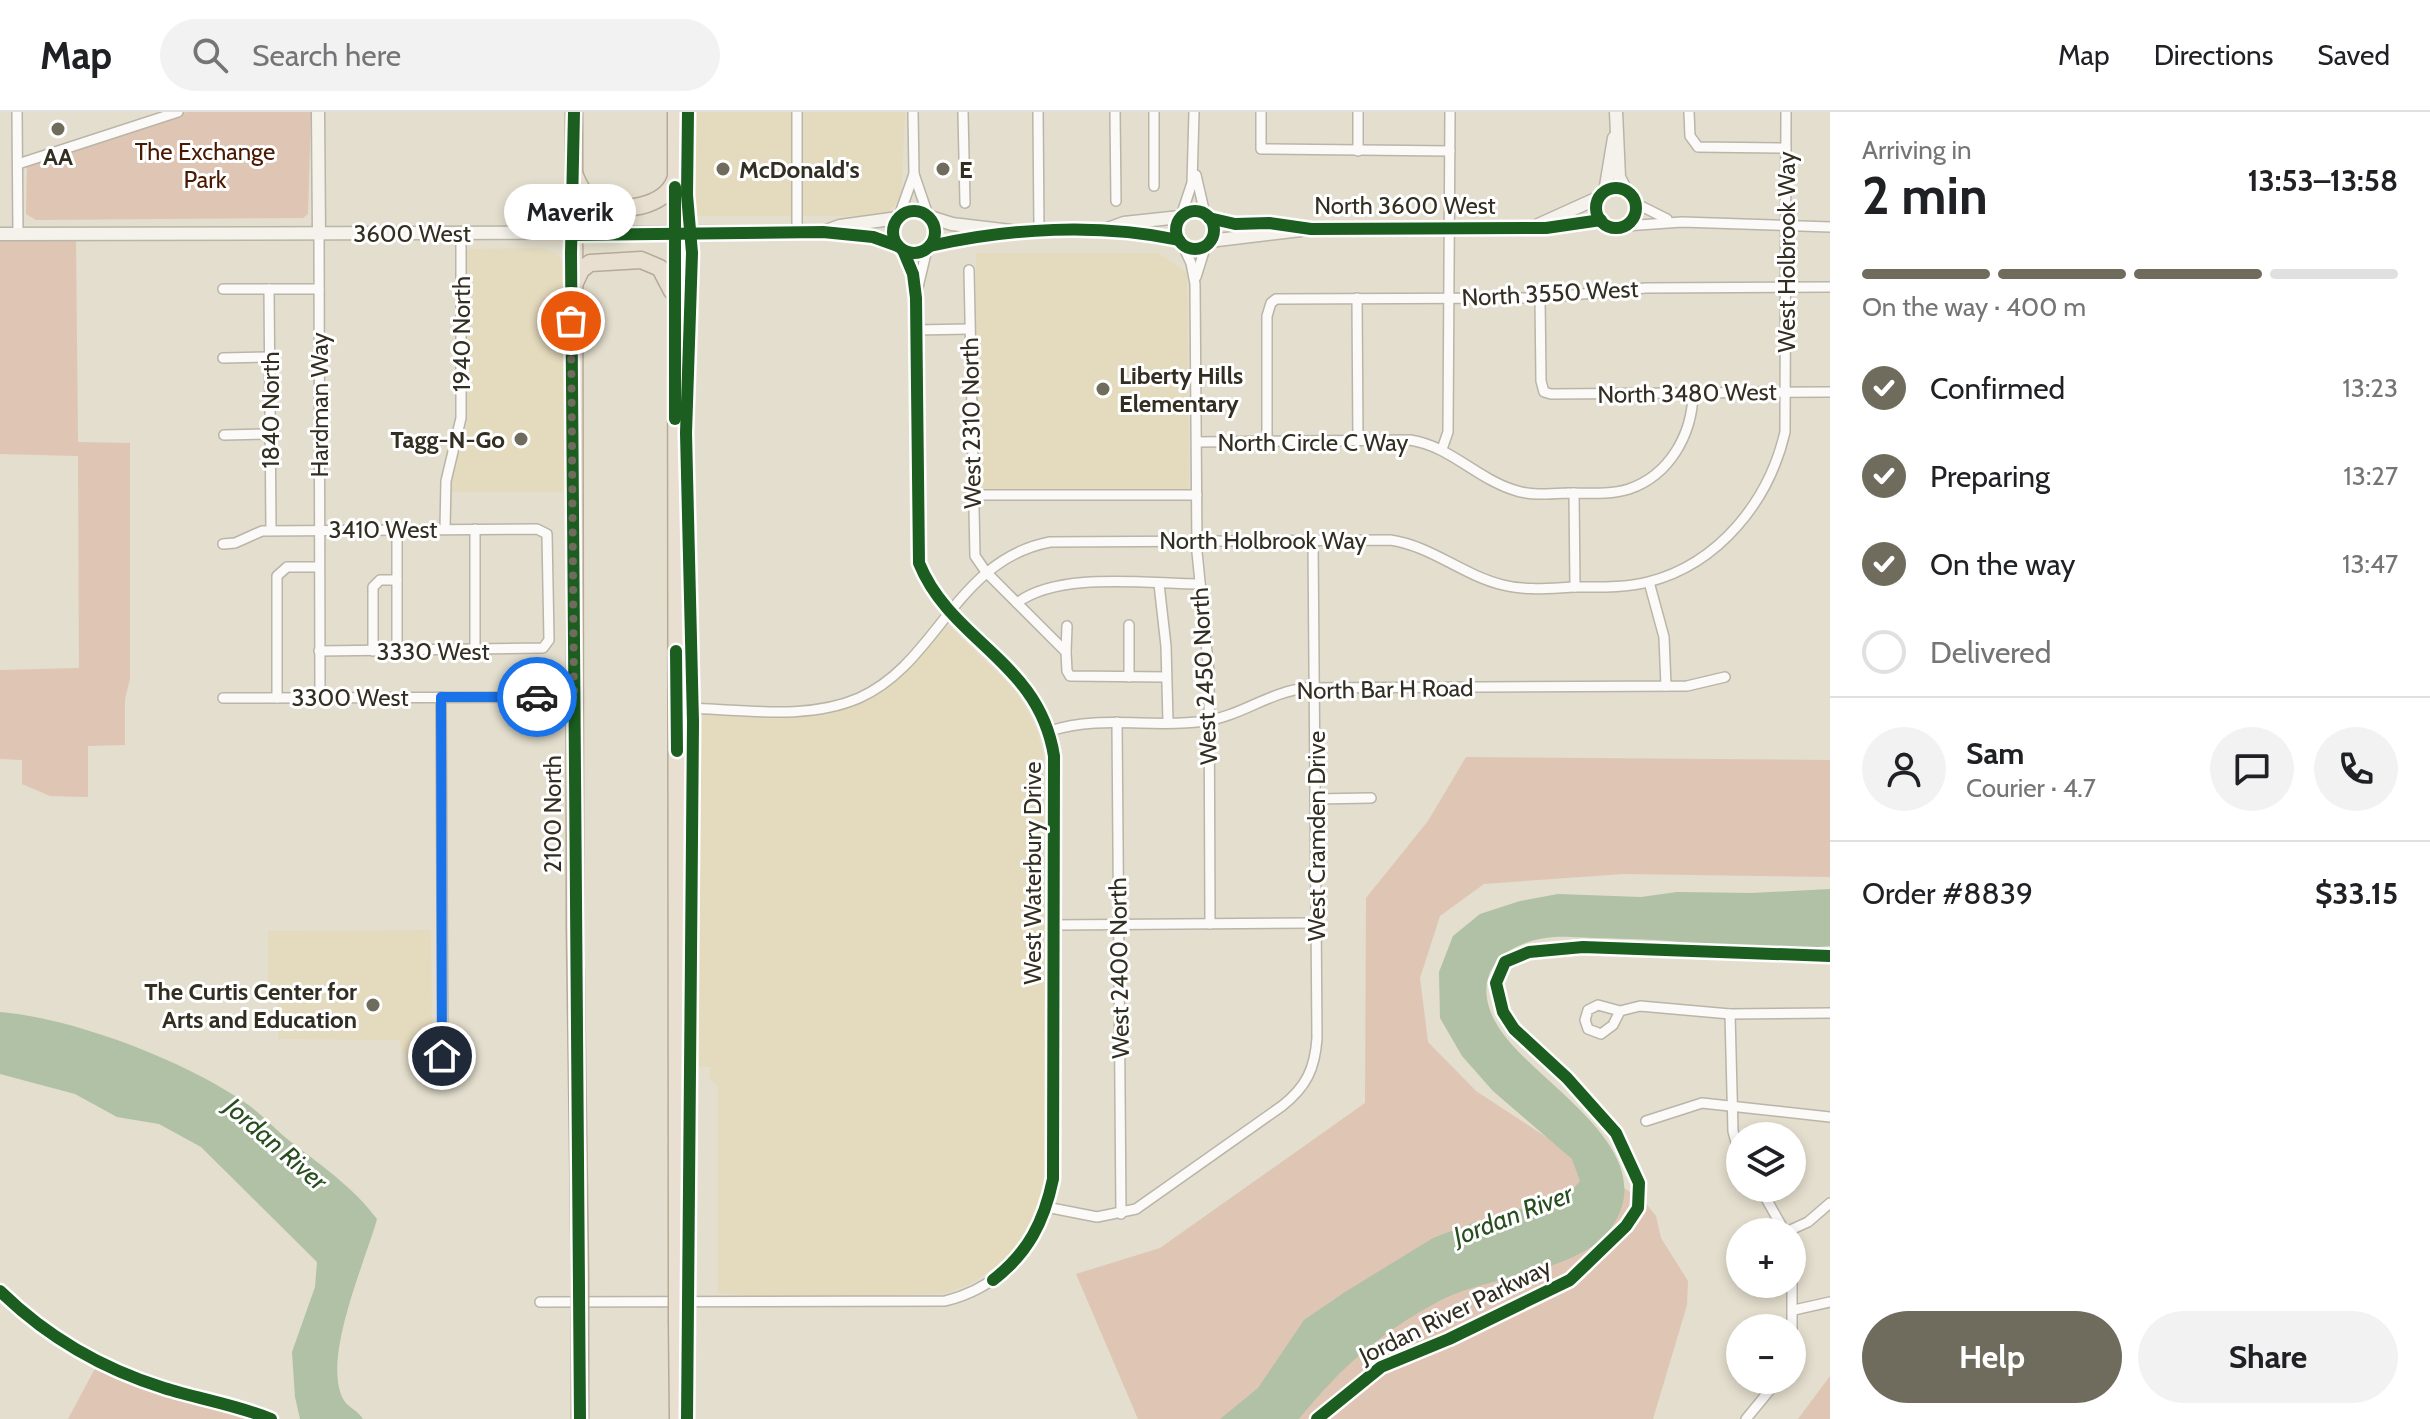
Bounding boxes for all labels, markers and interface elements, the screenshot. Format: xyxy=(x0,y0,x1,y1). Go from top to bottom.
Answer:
search box xyxy=(160,19,720,91)
text: Map xyxy=(40,32,112,79)
icon: search xyxy=(188,33,232,77)
text: Search here xyxy=(252,37,401,74)
text: Map xyxy=(2058,38,2110,72)
text: Directions xyxy=(2154,38,2273,72)
text: Saved xyxy=(2317,38,2390,72)
marker: AA xyxy=(49,120,67,138)
text: Arriving in xyxy=(1862,134,1972,166)
park label: The Exchange Park xyxy=(135,137,275,194)
place label: AA xyxy=(43,142,73,171)
street label: West Holbrook Way xyxy=(1772,151,1801,353)
place label: McDonald's xyxy=(739,155,860,184)
place label: E xyxy=(959,155,973,184)
marker: McDonald's xyxy=(714,160,732,178)
marker: E xyxy=(934,160,952,178)
text: 13:53–13:58 xyxy=(2247,162,2398,199)
text: 2 min xyxy=(1862,164,1988,227)
callout: Maverik xyxy=(505,185,637,241)
street label: North 3600 West xyxy=(1314,191,1496,220)
text: Maverik xyxy=(526,196,614,228)
street label: 3600 West xyxy=(353,219,471,248)
street label: North 3550 West xyxy=(1461,274,1639,312)
street label: 1940 North xyxy=(447,276,476,392)
pin xyxy=(537,287,605,355)
text: On the way · 400 m xyxy=(1862,291,2086,323)
icon: bag xyxy=(549,299,593,343)
street label: Hardman Way xyxy=(305,332,334,478)
street label: West 2310 North xyxy=(955,337,987,509)
street label: 1840 North xyxy=(256,352,285,468)
place label: Liberty Hills Elementary xyxy=(1119,361,1243,418)
icon: check xyxy=(1862,366,1906,410)
text: Confirmed xyxy=(1930,370,2065,407)
text: 13:23 xyxy=(2342,372,2398,404)
street label: North 3480 West xyxy=(1597,377,1777,409)
marker: Liberty Hills Elementary xyxy=(1094,380,1112,398)
place label: Tagg-N-Go xyxy=(390,425,505,454)
street label: North Circle C Way xyxy=(1218,428,1408,457)
marker: Tagg-N-Go xyxy=(512,430,530,448)
icon: check xyxy=(1862,454,1906,498)
text: Preparing xyxy=(1930,458,2050,495)
text: 13:27 xyxy=(2343,460,2398,492)
street label: 3410 West xyxy=(329,515,437,544)
street label: North Holbrook Way xyxy=(1159,526,1367,555)
icon: check xyxy=(1862,542,1906,586)
text: On the way xyxy=(1930,546,2075,583)
text: 13:47 xyxy=(2342,548,2398,580)
street label: West 2450 North xyxy=(1185,587,1223,765)
text: Delivered xyxy=(1930,634,2051,671)
street label: 3330 West xyxy=(376,637,490,666)
courier xyxy=(497,657,577,737)
street label: North Bar H Road xyxy=(1296,673,1474,705)
icon: car xyxy=(515,675,559,719)
street label: 3300 West xyxy=(292,683,408,712)
button: person xyxy=(1862,727,1946,811)
button: chat xyxy=(2210,727,2294,811)
button: phone xyxy=(2314,727,2398,811)
street label: West Cramden Drive xyxy=(1302,731,1331,941)
text: Sam xyxy=(1966,735,2024,772)
street label: 2100 North xyxy=(538,755,567,873)
street label: West Waterbury Drive xyxy=(1018,761,1047,985)
text: Courier · 4.7 xyxy=(1966,772,2096,804)
text: Order #8839 xyxy=(1862,875,2033,912)
text: $33.15 xyxy=(2315,875,2398,912)
street label: West 2400 North xyxy=(1103,877,1135,1059)
place label: The Curtis Center for Arts and Education xyxy=(144,977,357,1034)
marker: The Curtis Center for Arts and Education xyxy=(364,996,382,1014)
pin xyxy=(408,1022,476,1090)
icon: home xyxy=(420,1034,464,1078)
water label: Jordan River xyxy=(217,1090,335,1198)
map controls xyxy=(1726,1122,1806,1394)
button: layers xyxy=(1726,1122,1806,1202)
water label: Jordan River xyxy=(1447,1177,1578,1253)
button: + xyxy=(1726,1218,1806,1298)
street label: Jordan River Parkway xyxy=(1353,1252,1556,1370)
button: Help xyxy=(1862,1311,2122,1403)
button: Share xyxy=(2138,1311,2398,1403)
button: − xyxy=(1726,1314,1806,1394)

